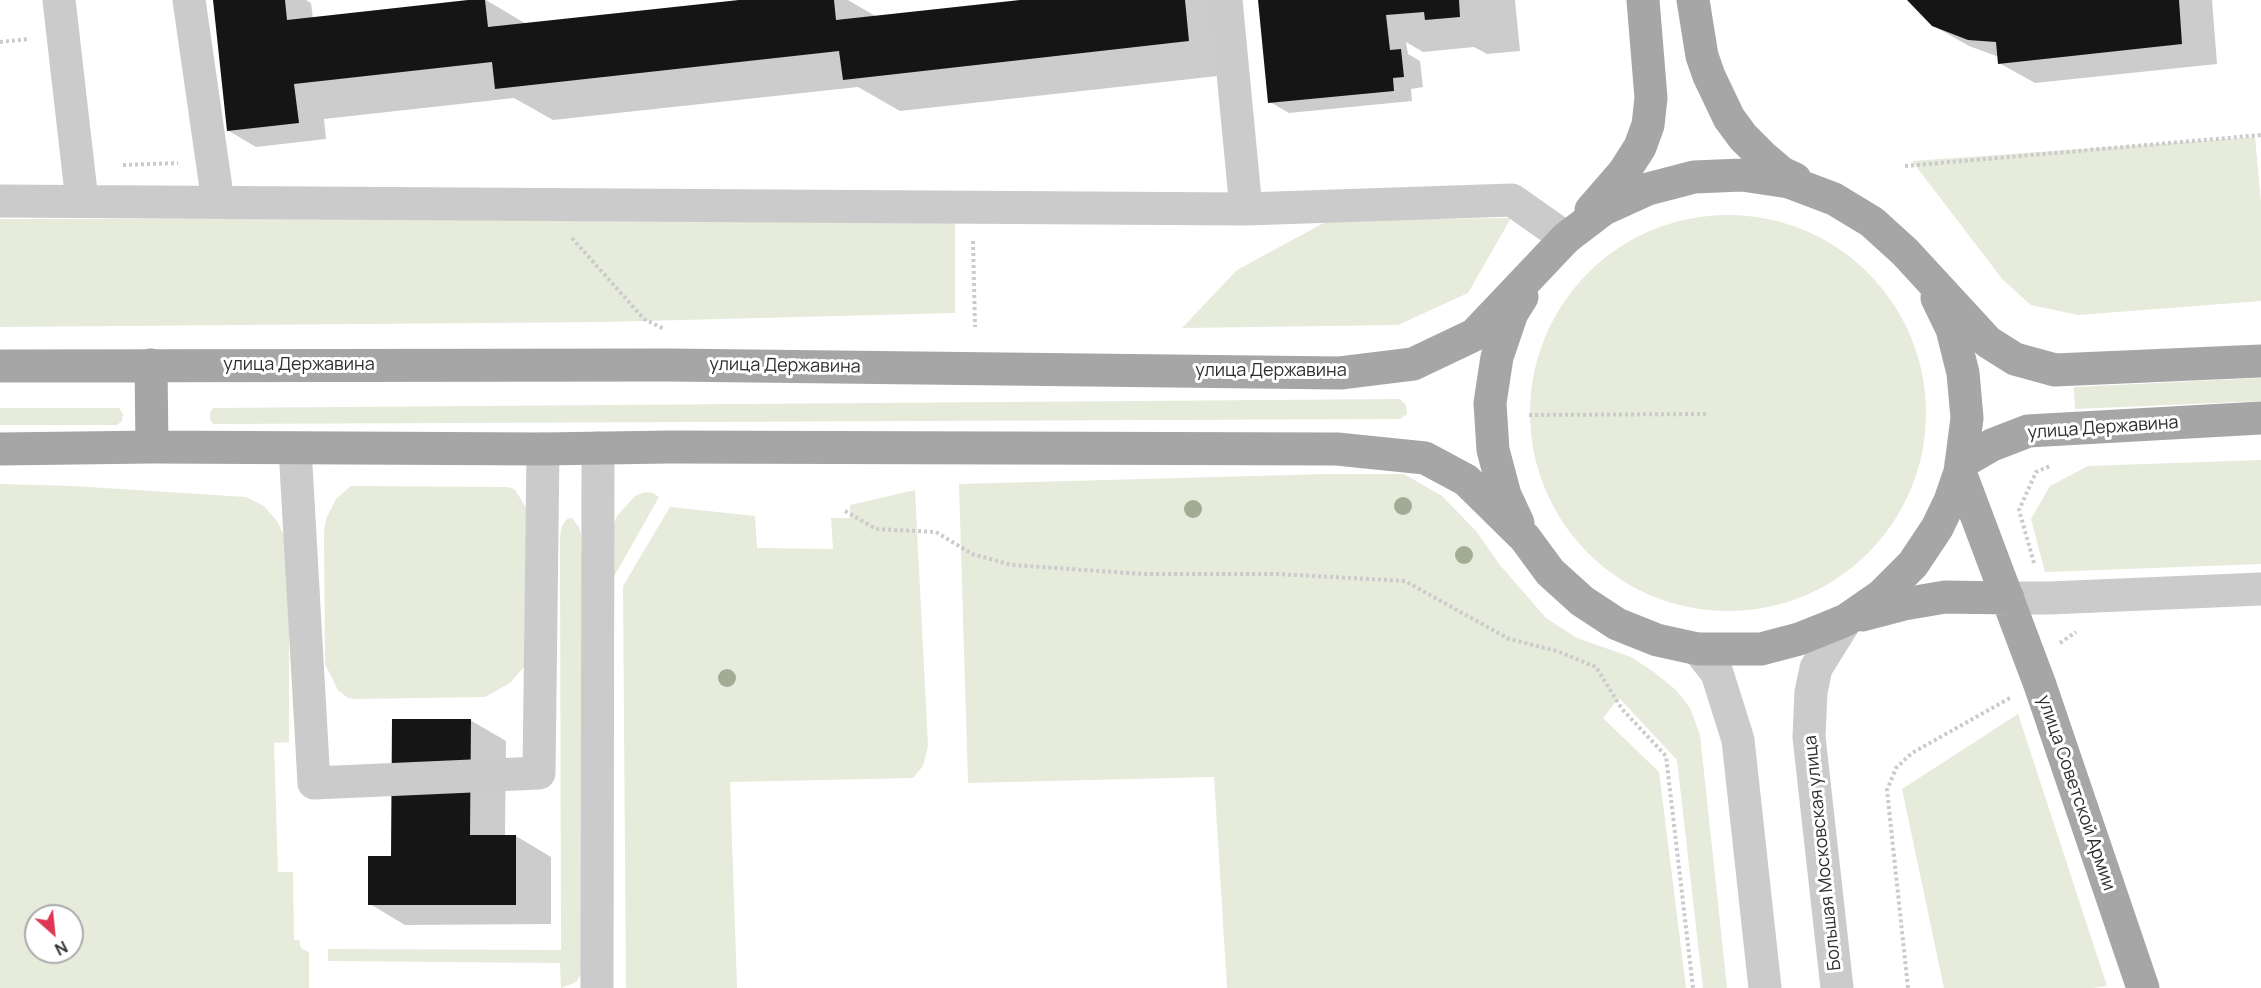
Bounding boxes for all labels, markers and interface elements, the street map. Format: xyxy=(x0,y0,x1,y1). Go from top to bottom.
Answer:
street label: улица Державина xyxy=(223,354,375,376)
street label: улица Державина xyxy=(709,354,861,378)
street label: улица Державина xyxy=(1195,360,1347,382)
street label: улица Державина xyxy=(2027,412,2179,444)
street label: улица Советской Армии xyxy=(2032,693,2120,893)
street label: Большая Московская улица xyxy=(1800,734,1846,972)
north arrow xyxy=(24,904,84,964)
text: N xyxy=(51,936,71,961)

